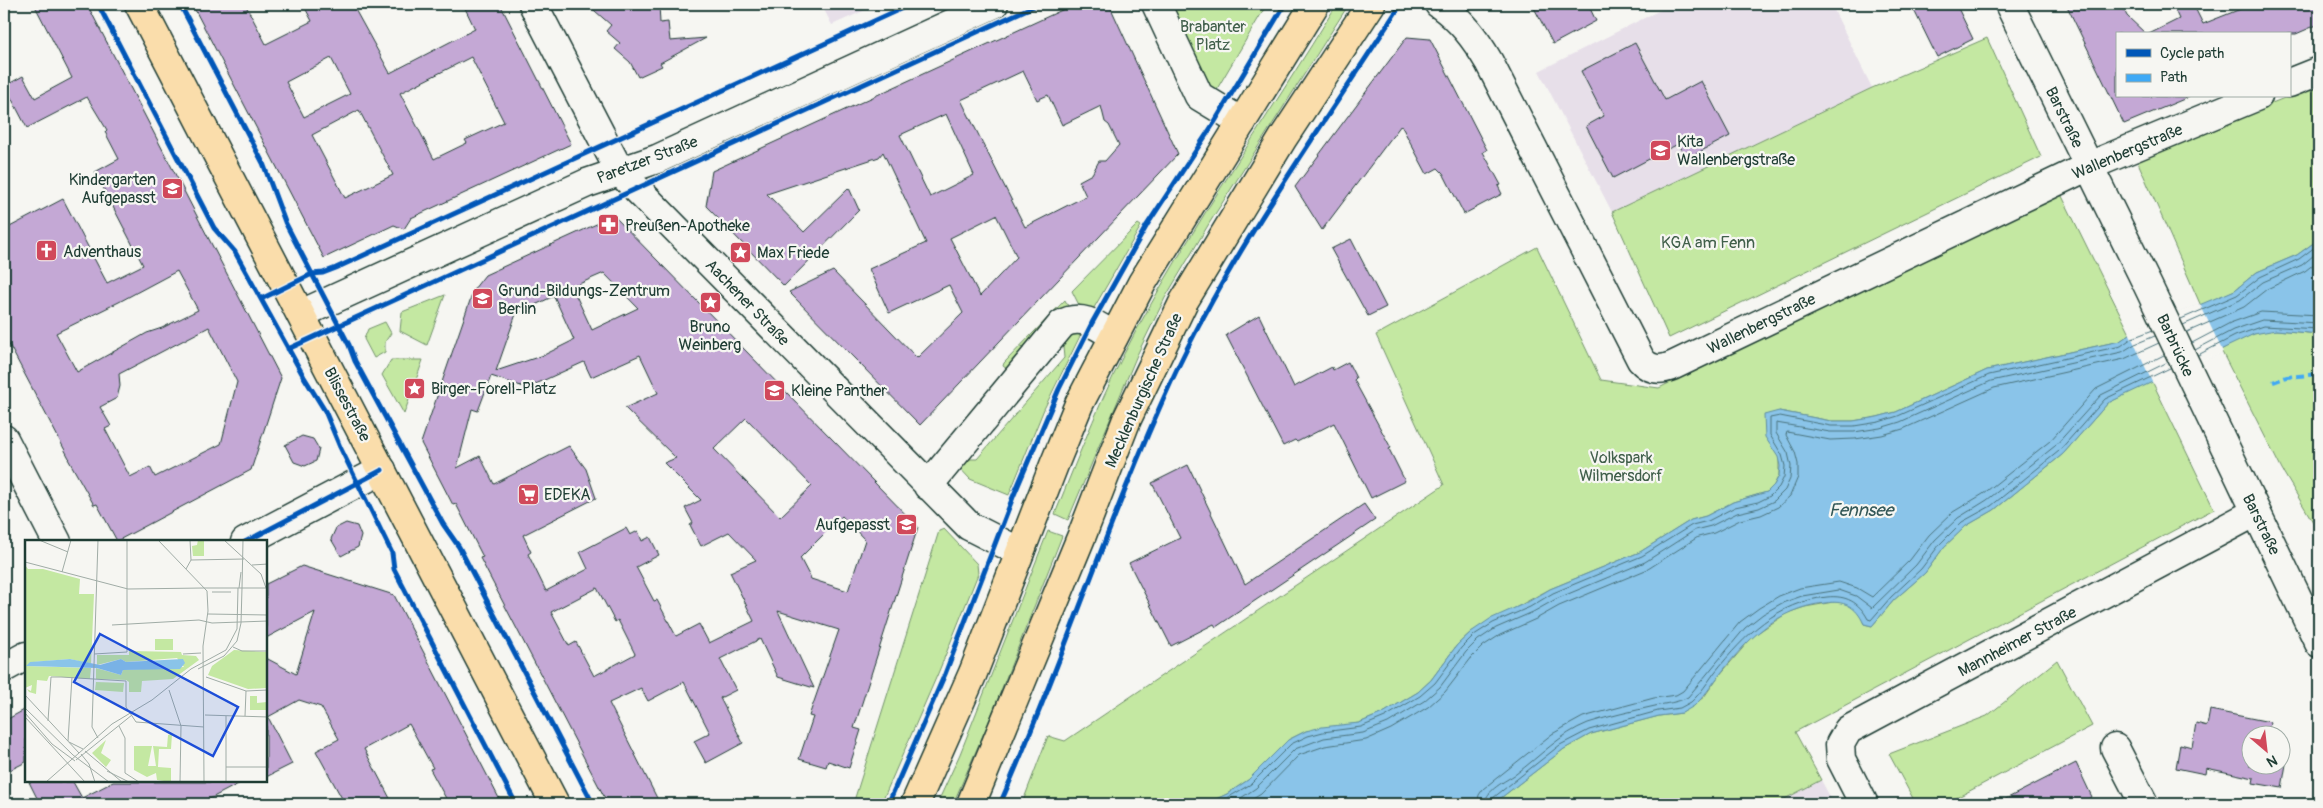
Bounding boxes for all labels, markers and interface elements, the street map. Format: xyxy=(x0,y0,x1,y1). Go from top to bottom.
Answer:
park label: Brabanter Platz xyxy=(1180,17,1246,55)
legend xyxy=(2116,32,2290,98)
text: Cycle path xyxy=(2160,44,2224,63)
text: Path xyxy=(2160,68,2187,87)
street label: Barstraße xyxy=(2041,84,2088,151)
street label: Wallenbergstraße xyxy=(2069,120,2186,184)
street label: Paretzer Straße xyxy=(594,132,701,188)
place label: Kita Wallenbergstraße xyxy=(1677,132,1795,170)
school or university icon: Kita Wallenbergstraße xyxy=(1649,138,1673,162)
place label: Kindergarten Aufgepasst xyxy=(69,170,157,208)
school or university icon: Kindergarten Aufgepasst xyxy=(160,176,184,200)
pharmacy icon: Preußen-Apotheke xyxy=(597,213,621,237)
place label: Preußen-Apotheke xyxy=(625,216,750,236)
park label: KGA am Fenn xyxy=(1661,233,1755,253)
church icon: Adventhaus xyxy=(35,239,59,263)
place icon: Max Friede xyxy=(729,240,753,264)
place label: Adventhaus xyxy=(63,242,141,262)
place label: Max Friede xyxy=(757,243,830,263)
street label: Aachener Straße xyxy=(701,255,794,350)
place label: Grund-Bildungs-Zentrum Berlin xyxy=(498,281,670,319)
school or university icon: Grund-Bildungs-Zentrum Berlin xyxy=(470,287,494,311)
street label: Wallenbergstraße xyxy=(1704,289,1819,359)
place icon: Bruno Weinberg xyxy=(698,290,722,314)
street label: Mecklenburgische Straße xyxy=(1101,310,1187,471)
street label: Barbrücke xyxy=(2152,311,2198,380)
place label: Bruno Weinberg xyxy=(679,317,741,355)
street label: Blissestraße xyxy=(319,364,375,445)
place icon: Birger-Forell-Platz xyxy=(403,376,427,400)
school or university icon: Kleine Panther xyxy=(763,378,787,402)
place label: Birger-Forell-Platz xyxy=(431,379,556,399)
place label: Kleine Panther xyxy=(791,381,887,401)
park label: Volkspark Wilmersdorf xyxy=(1579,448,1663,486)
supermarket icon: EDEKA xyxy=(516,482,540,506)
place label: EDEKA xyxy=(544,485,591,505)
street label: Barstraße xyxy=(2238,491,2285,558)
water label: Fennsee xyxy=(1829,499,1895,522)
school or university icon: Aufgepasst xyxy=(894,512,918,536)
place label: Aufgepasst xyxy=(815,515,891,535)
inset map xyxy=(25,540,268,783)
street label: Mannheimer Straße xyxy=(1955,602,2080,682)
north arrow xyxy=(2240,726,2290,776)
text: N xyxy=(2264,751,2280,771)

